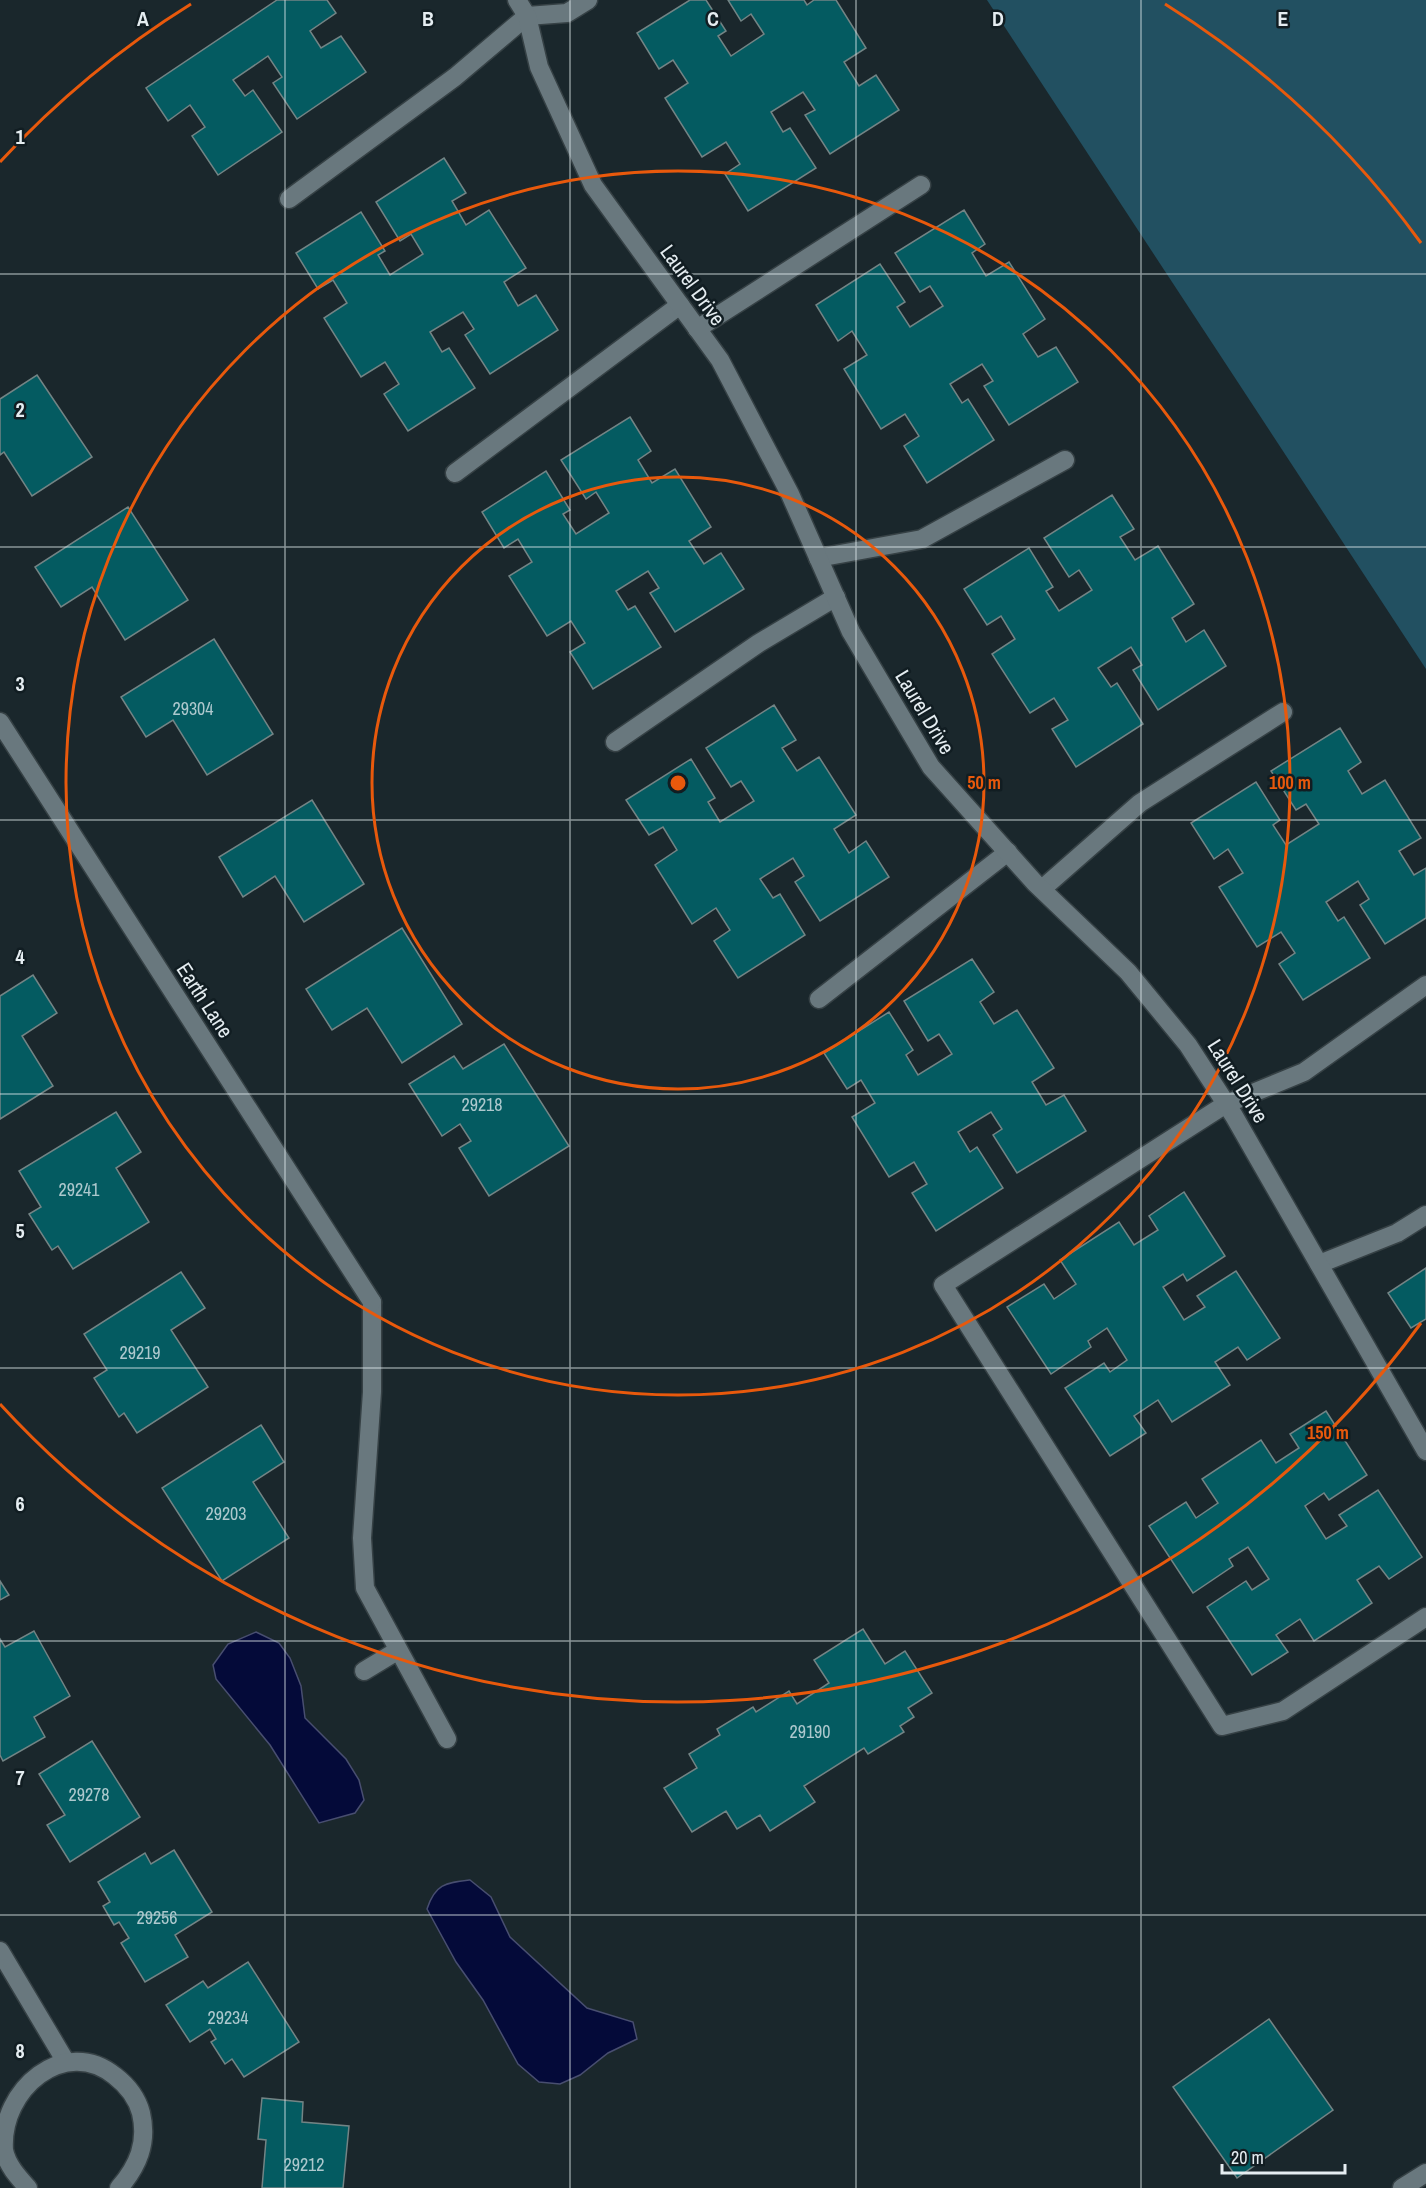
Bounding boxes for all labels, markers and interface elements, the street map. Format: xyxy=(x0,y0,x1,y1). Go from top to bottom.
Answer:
text: A xyxy=(137,5,149,32)
text: B xyxy=(422,5,434,32)
text: C xyxy=(707,5,719,32)
text: D xyxy=(992,5,1004,32)
text: E xyxy=(1278,5,1289,32)
text: 1 xyxy=(15,123,25,150)
street label: Laurel Drive xyxy=(654,239,732,331)
text: 2 xyxy=(15,396,25,423)
street label: Laurel Drive xyxy=(888,664,962,760)
text: 3 xyxy=(15,670,25,697)
house number: 29304 xyxy=(172,696,214,721)
text: 50 m xyxy=(967,770,1001,795)
text: 100 m xyxy=(1269,770,1311,795)
centre of rings xyxy=(668,773,688,793)
text: 4 xyxy=(15,943,25,970)
street label: Earth Lane xyxy=(170,957,240,1043)
street label: Laurel Drive xyxy=(1201,1034,1275,1128)
house number: 29218 xyxy=(461,1092,503,1117)
house number: 29241 xyxy=(58,1177,100,1202)
text: 5 xyxy=(15,1217,25,1244)
house number: 29219 xyxy=(119,1340,161,1365)
text: 150 m xyxy=(1307,1420,1349,1445)
text: 6 xyxy=(15,1490,25,1517)
house number: 29203 xyxy=(205,1501,247,1526)
house number: 29190 xyxy=(789,1719,831,1744)
text: 7 xyxy=(15,1764,25,1791)
house number: 29278 xyxy=(68,1782,110,1807)
house number: 29256 xyxy=(136,1905,178,1930)
house number: 29234 xyxy=(207,2005,249,2030)
text: 8 xyxy=(15,2037,25,2064)
scale bar xyxy=(1222,2137,1345,2175)
text: 20 m xyxy=(1231,2145,1264,2170)
house number: 29212 xyxy=(283,2152,325,2177)

